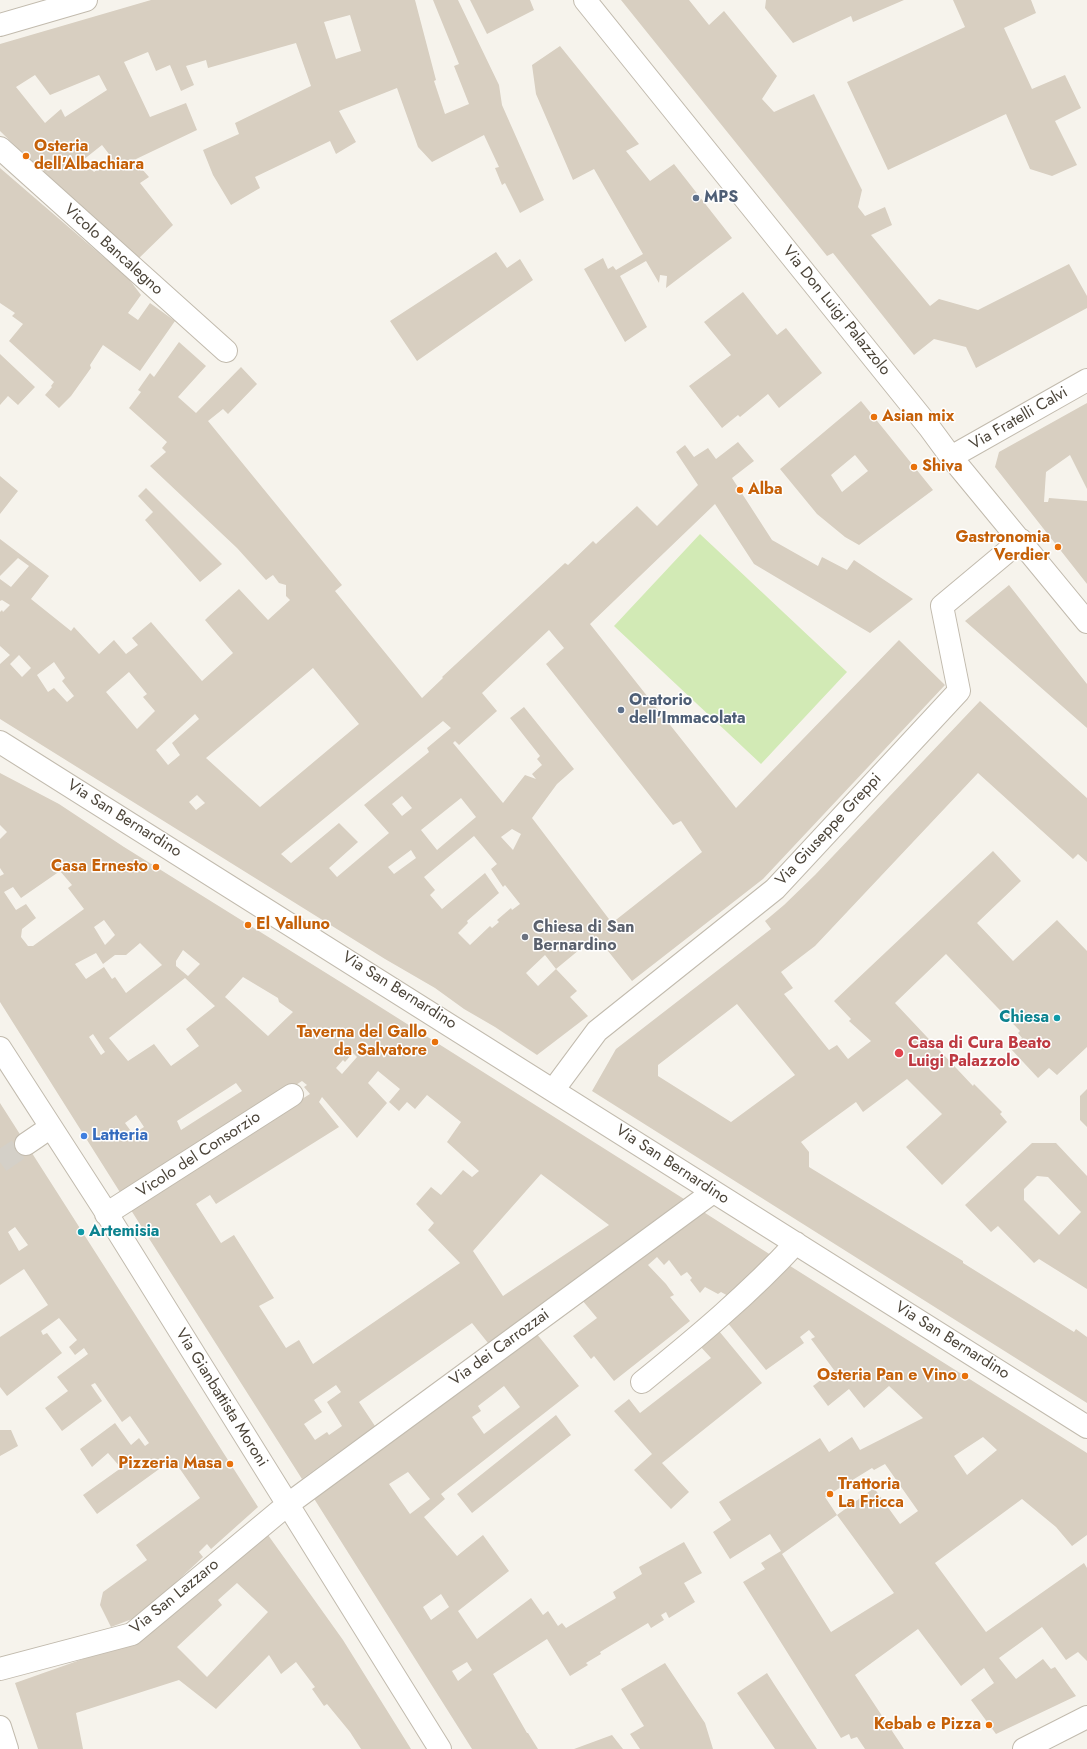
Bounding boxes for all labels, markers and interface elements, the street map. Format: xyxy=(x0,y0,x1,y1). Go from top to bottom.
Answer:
place label: Osteria dell'Albachiara xyxy=(34,137,144,175)
marker: Osteria dell'Albachiara xyxy=(21,151,31,161)
place label: MPS xyxy=(704,188,738,208)
marker: MPS xyxy=(691,193,701,203)
street label: Vicolo Bancalegno xyxy=(59,200,167,300)
street label: Via Don Luigi Palazzolo xyxy=(778,242,894,380)
street label: Via Fratelli Calvi xyxy=(967,383,1071,455)
place label: Asian mix xyxy=(882,407,954,427)
marker: Asian mix xyxy=(869,412,879,422)
place label: Shiva xyxy=(922,457,963,477)
marker: Shiva xyxy=(909,462,919,472)
place label: Alba xyxy=(748,480,783,500)
marker: Alba xyxy=(735,485,745,495)
place label: Gastronomia Verdier xyxy=(955,528,1050,566)
marker: Gastronomia Verdier xyxy=(1053,542,1063,552)
place label: Oratorio dell'Immacolata xyxy=(629,691,746,729)
marker: Oratorio dell'Immacolata xyxy=(616,705,626,715)
street label: Via Giuseppe Greppi xyxy=(772,770,886,890)
street label: Via San Bernardino xyxy=(63,776,185,862)
place label: Casa Ernesto xyxy=(51,857,148,877)
marker: Casa Ernesto xyxy=(151,862,161,872)
place label: El Valluno xyxy=(256,915,330,935)
place label: Chiesa di San Bernardino xyxy=(533,918,635,956)
marker: El Valluno xyxy=(243,920,253,930)
marker: Chiesa di San Bernardino xyxy=(520,932,530,942)
street label: Via San Bernardino xyxy=(338,948,460,1034)
place label: Chiesa xyxy=(999,1008,1049,1028)
marker: Chiesa xyxy=(1052,1013,1062,1023)
place label: Taverna del Gallo da Salvatore xyxy=(297,1023,427,1061)
place label: Casa di Cura Beato Luigi Palazzolo xyxy=(908,1034,1051,1072)
marker: Taverna del Gallo da Salvatore xyxy=(430,1037,440,1047)
marker: Casa di Cura Beato Luigi Palazzolo xyxy=(893,1047,905,1059)
street label: Vicolo del Consorzio xyxy=(134,1108,264,1202)
street label: Via San Bernardino xyxy=(612,1121,732,1209)
place label: Latteria xyxy=(92,1126,148,1146)
marker: Latteria xyxy=(79,1131,89,1141)
place label: Artemisia xyxy=(89,1222,159,1242)
marker: Artemisia xyxy=(76,1227,86,1237)
street label: Via San Bernardino xyxy=(891,1298,1013,1384)
street label: Via dei Carrozzai xyxy=(446,1305,554,1391)
street label: Via Gianbattista Moroni xyxy=(171,1325,271,1471)
place label: Osteria Pan e Vino xyxy=(817,1366,957,1386)
marker: Osteria Pan e Vino xyxy=(960,1371,970,1381)
place label: Pizzeria Masa xyxy=(118,1454,222,1474)
marker: Pizzeria Masa xyxy=(225,1459,235,1469)
place label: Trattoria La Fricca xyxy=(838,1475,904,1513)
marker: Trattoria La Fricca xyxy=(825,1489,835,1499)
street label: Via San Lazzaro xyxy=(127,1555,223,1639)
place label: Kebab e Pizza xyxy=(874,1715,981,1735)
marker: Kebab e Pizza xyxy=(984,1720,994,1730)

